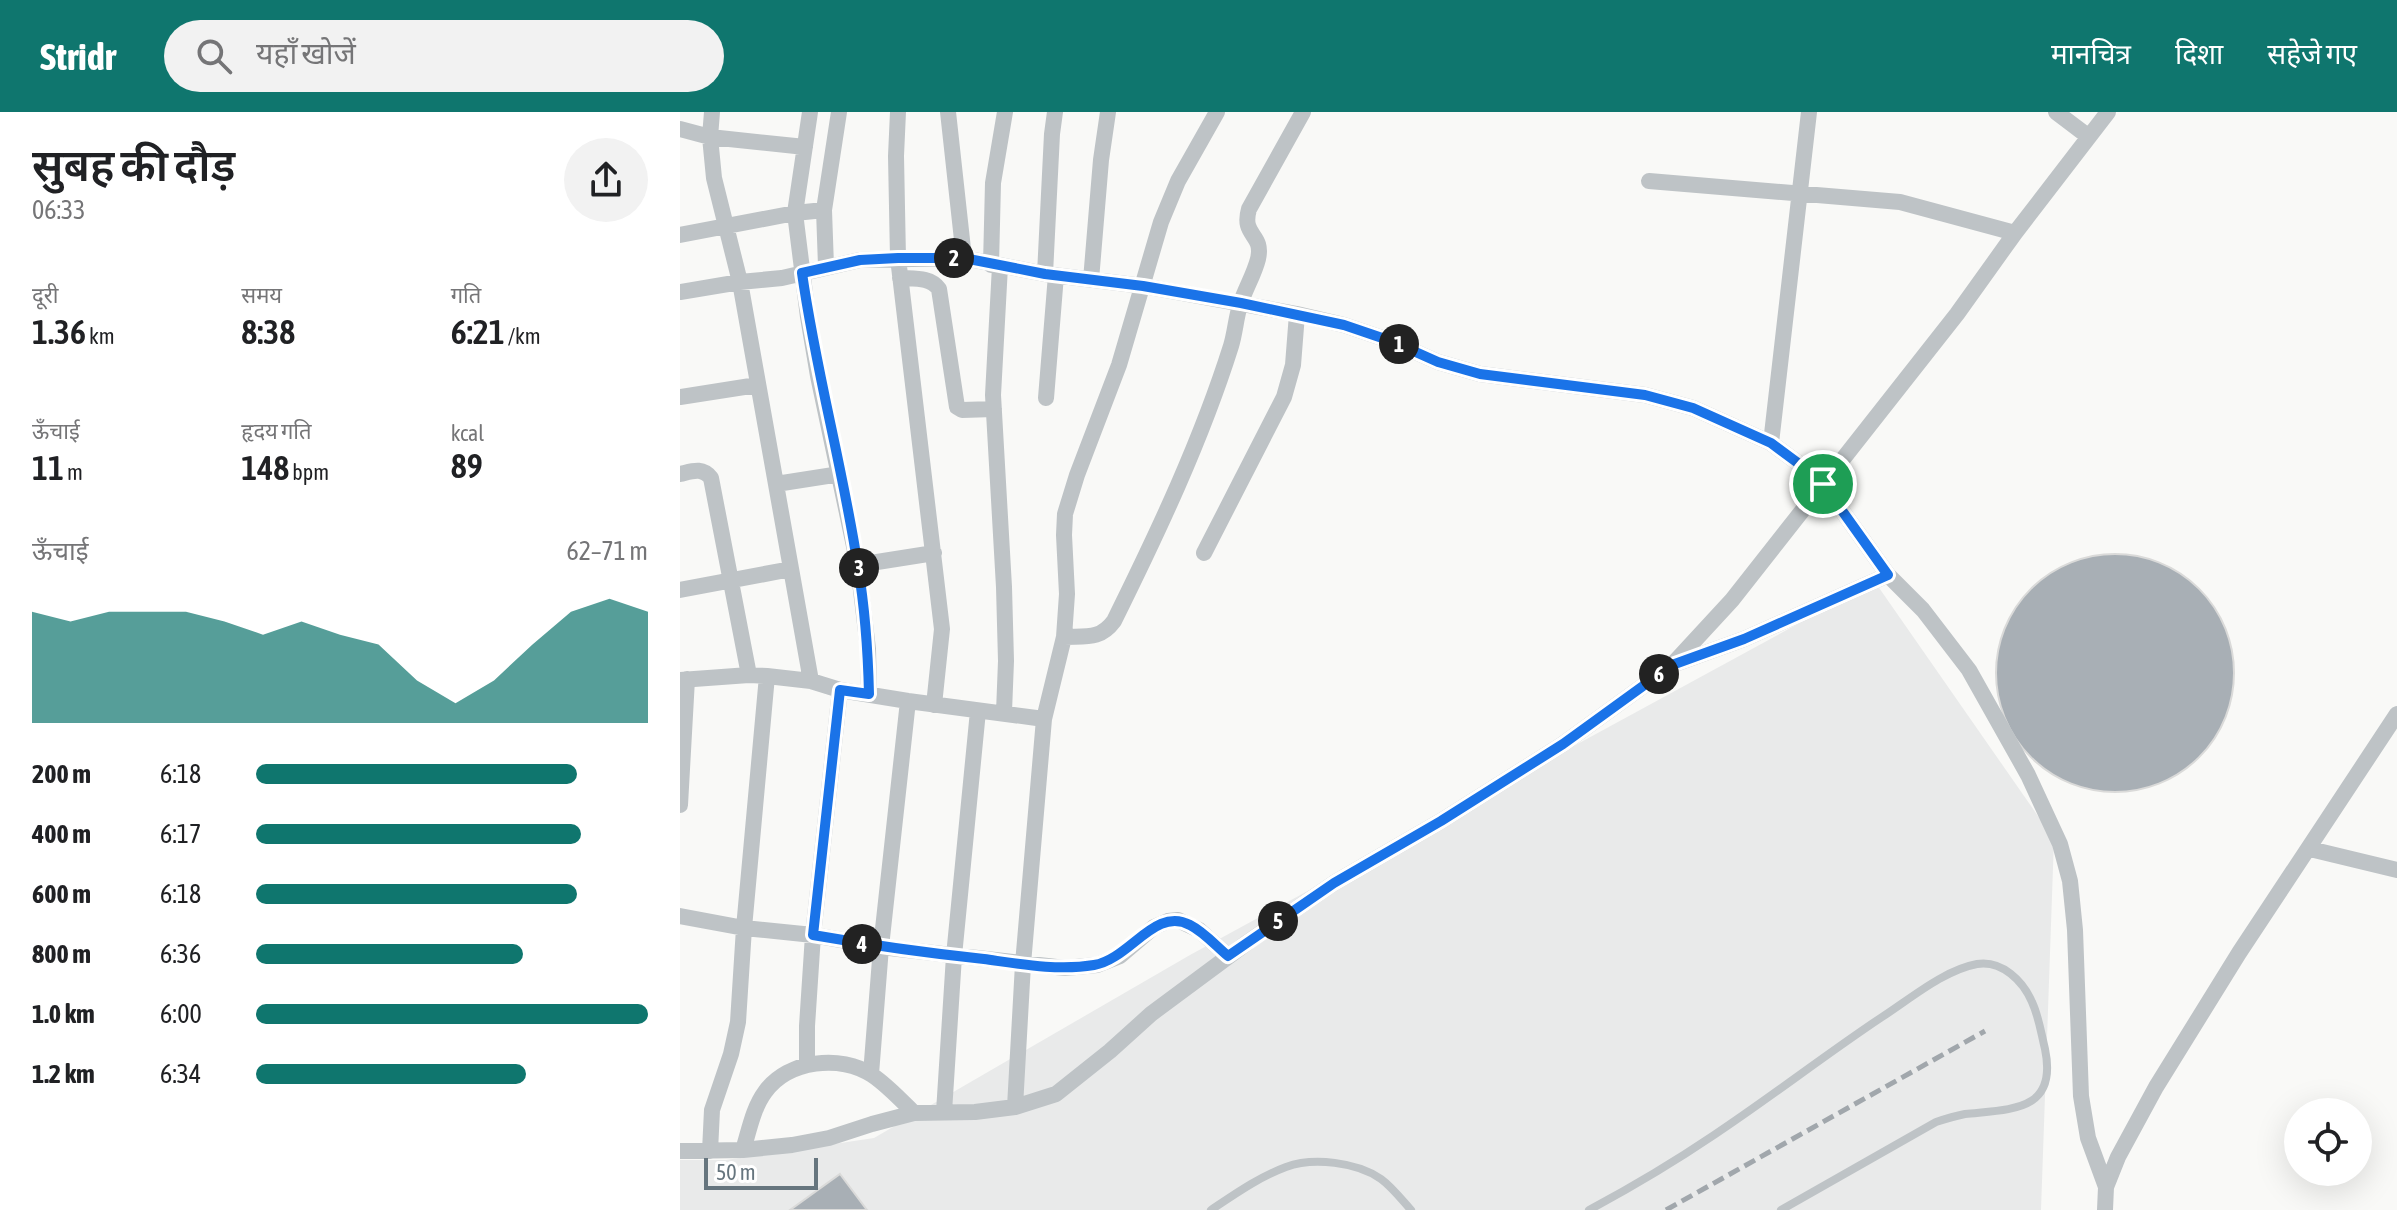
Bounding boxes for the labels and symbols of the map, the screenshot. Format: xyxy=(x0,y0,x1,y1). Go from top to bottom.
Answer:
pin: 2 xyxy=(934,238,974,278)
pin: 1 xyxy=(1379,324,1419,364)
pin xyxy=(1789,450,1857,518)
pin: 3 xyxy=(839,548,879,588)
pin: 6 xyxy=(1639,654,1679,694)
pin: 5 xyxy=(1258,901,1298,941)
pin: 4 xyxy=(842,924,882,964)
scale bar xyxy=(704,1154,818,1190)

